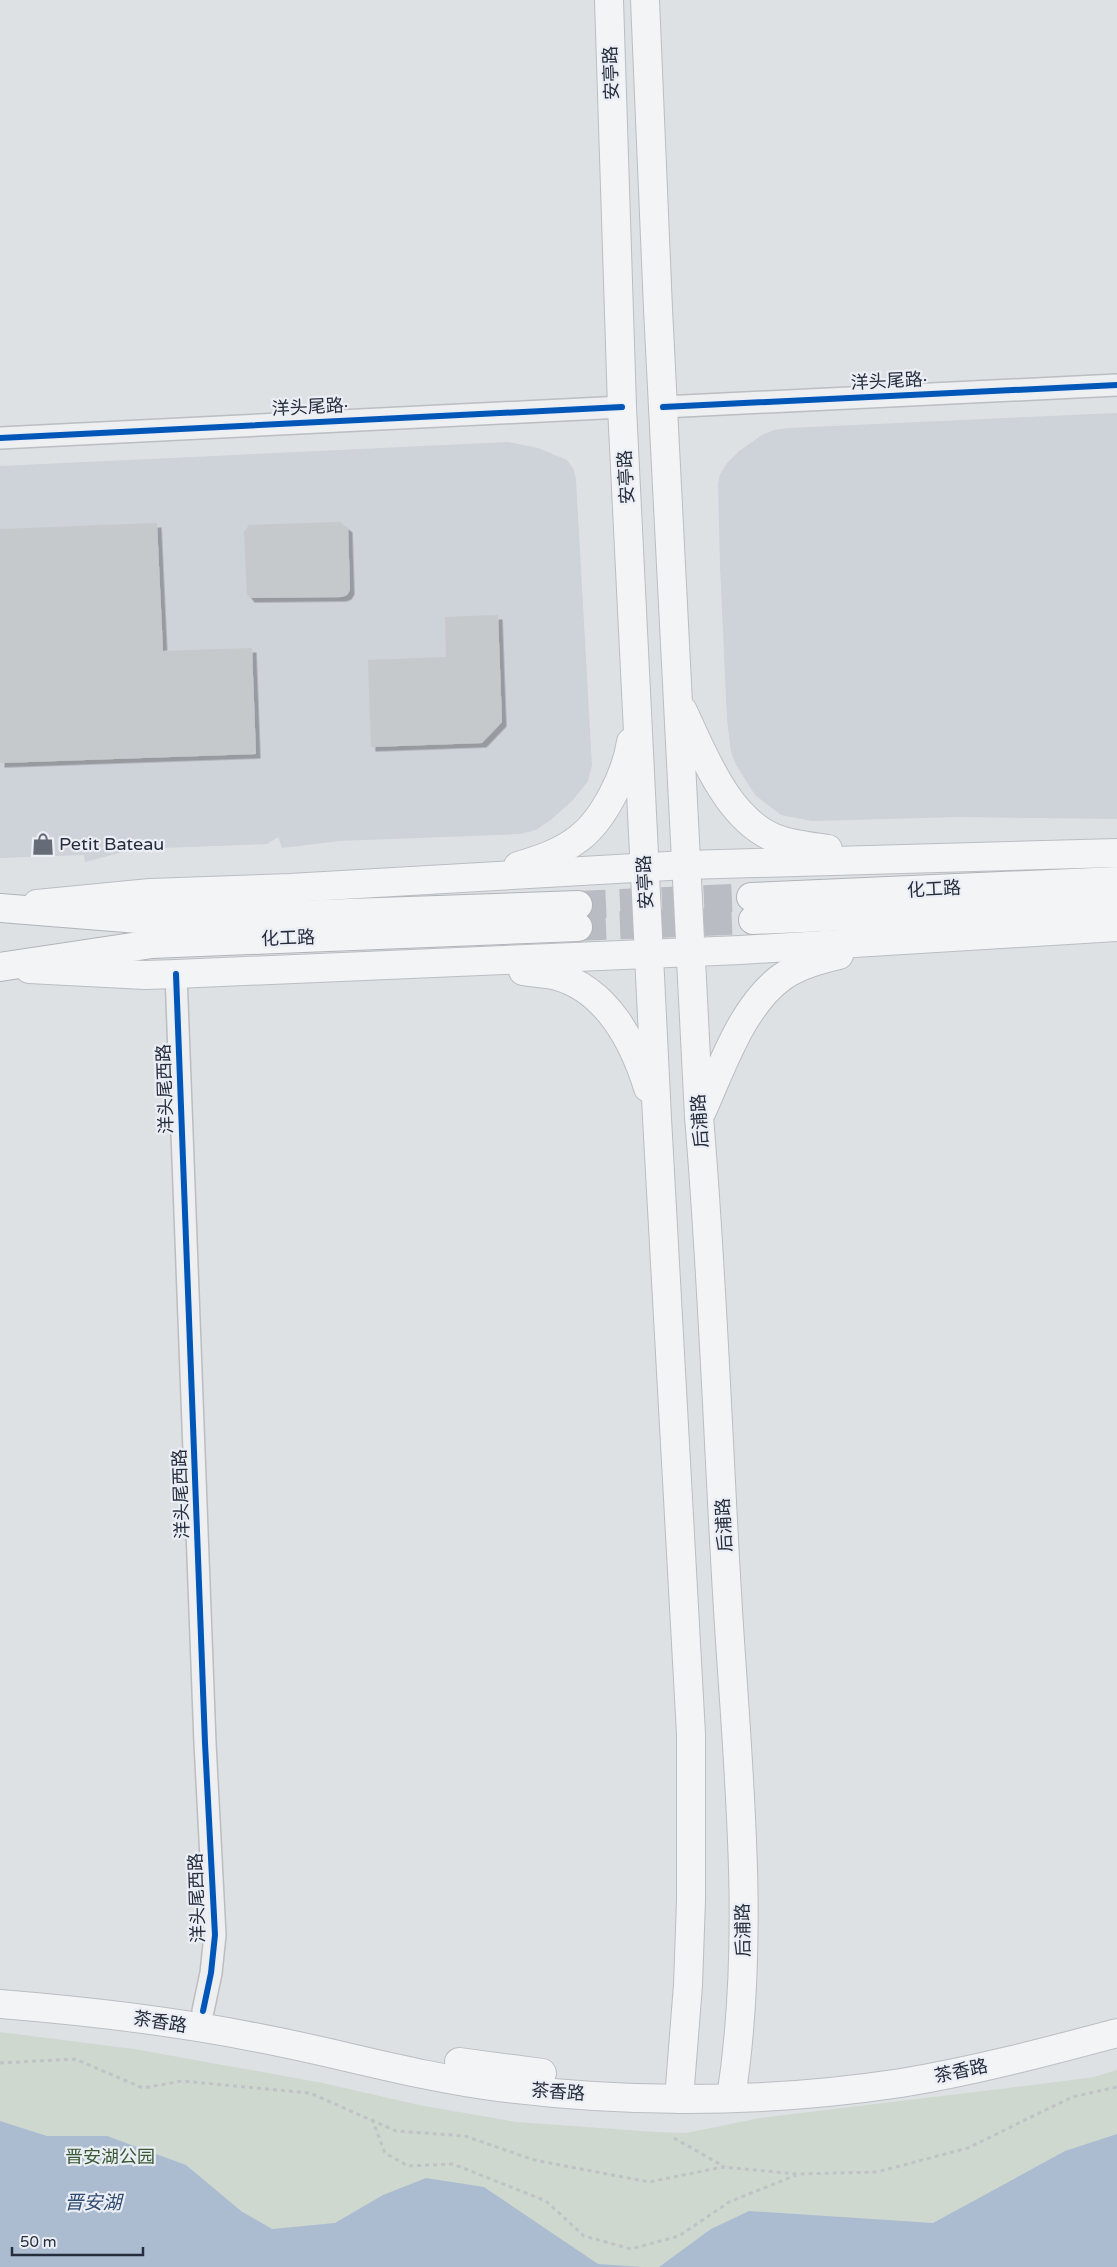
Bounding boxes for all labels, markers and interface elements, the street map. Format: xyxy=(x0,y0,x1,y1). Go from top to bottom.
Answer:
street label: 安亭路 xyxy=(599,46,623,100)
street label: 洋头尾路· xyxy=(850,368,928,394)
street label: 洋头尾路· xyxy=(271,394,349,420)
street label: 安亭路 xyxy=(614,449,638,505)
shop icon: Petit Bateau xyxy=(30,831,56,857)
place label: Petit Bateau xyxy=(59,833,164,855)
street label: 安亭路 xyxy=(633,854,657,910)
street label: 化工路 xyxy=(906,877,962,901)
street label: 化工路 xyxy=(261,926,315,950)
street label: 洋头尾西路 xyxy=(152,1044,178,1134)
street label: 后浦路 xyxy=(687,1093,713,1149)
street label: 洋头尾西路 xyxy=(168,1449,194,1539)
street label: 后浦路 xyxy=(712,1497,736,1553)
street label: 洋头尾西路 xyxy=(184,1853,210,1943)
street label: 后浦路 xyxy=(732,1903,754,1957)
street label: 茶香路 xyxy=(132,2007,188,2037)
street label: 茶香路 xyxy=(932,2055,990,2087)
street label: 茶香路 xyxy=(530,2079,586,2105)
park label: 晋安湖公园 xyxy=(65,2146,155,2168)
water label: 晋安湖 xyxy=(64,2192,124,2214)
scale bar xyxy=(12,2224,144,2256)
text: 50 m xyxy=(20,2233,57,2251)

